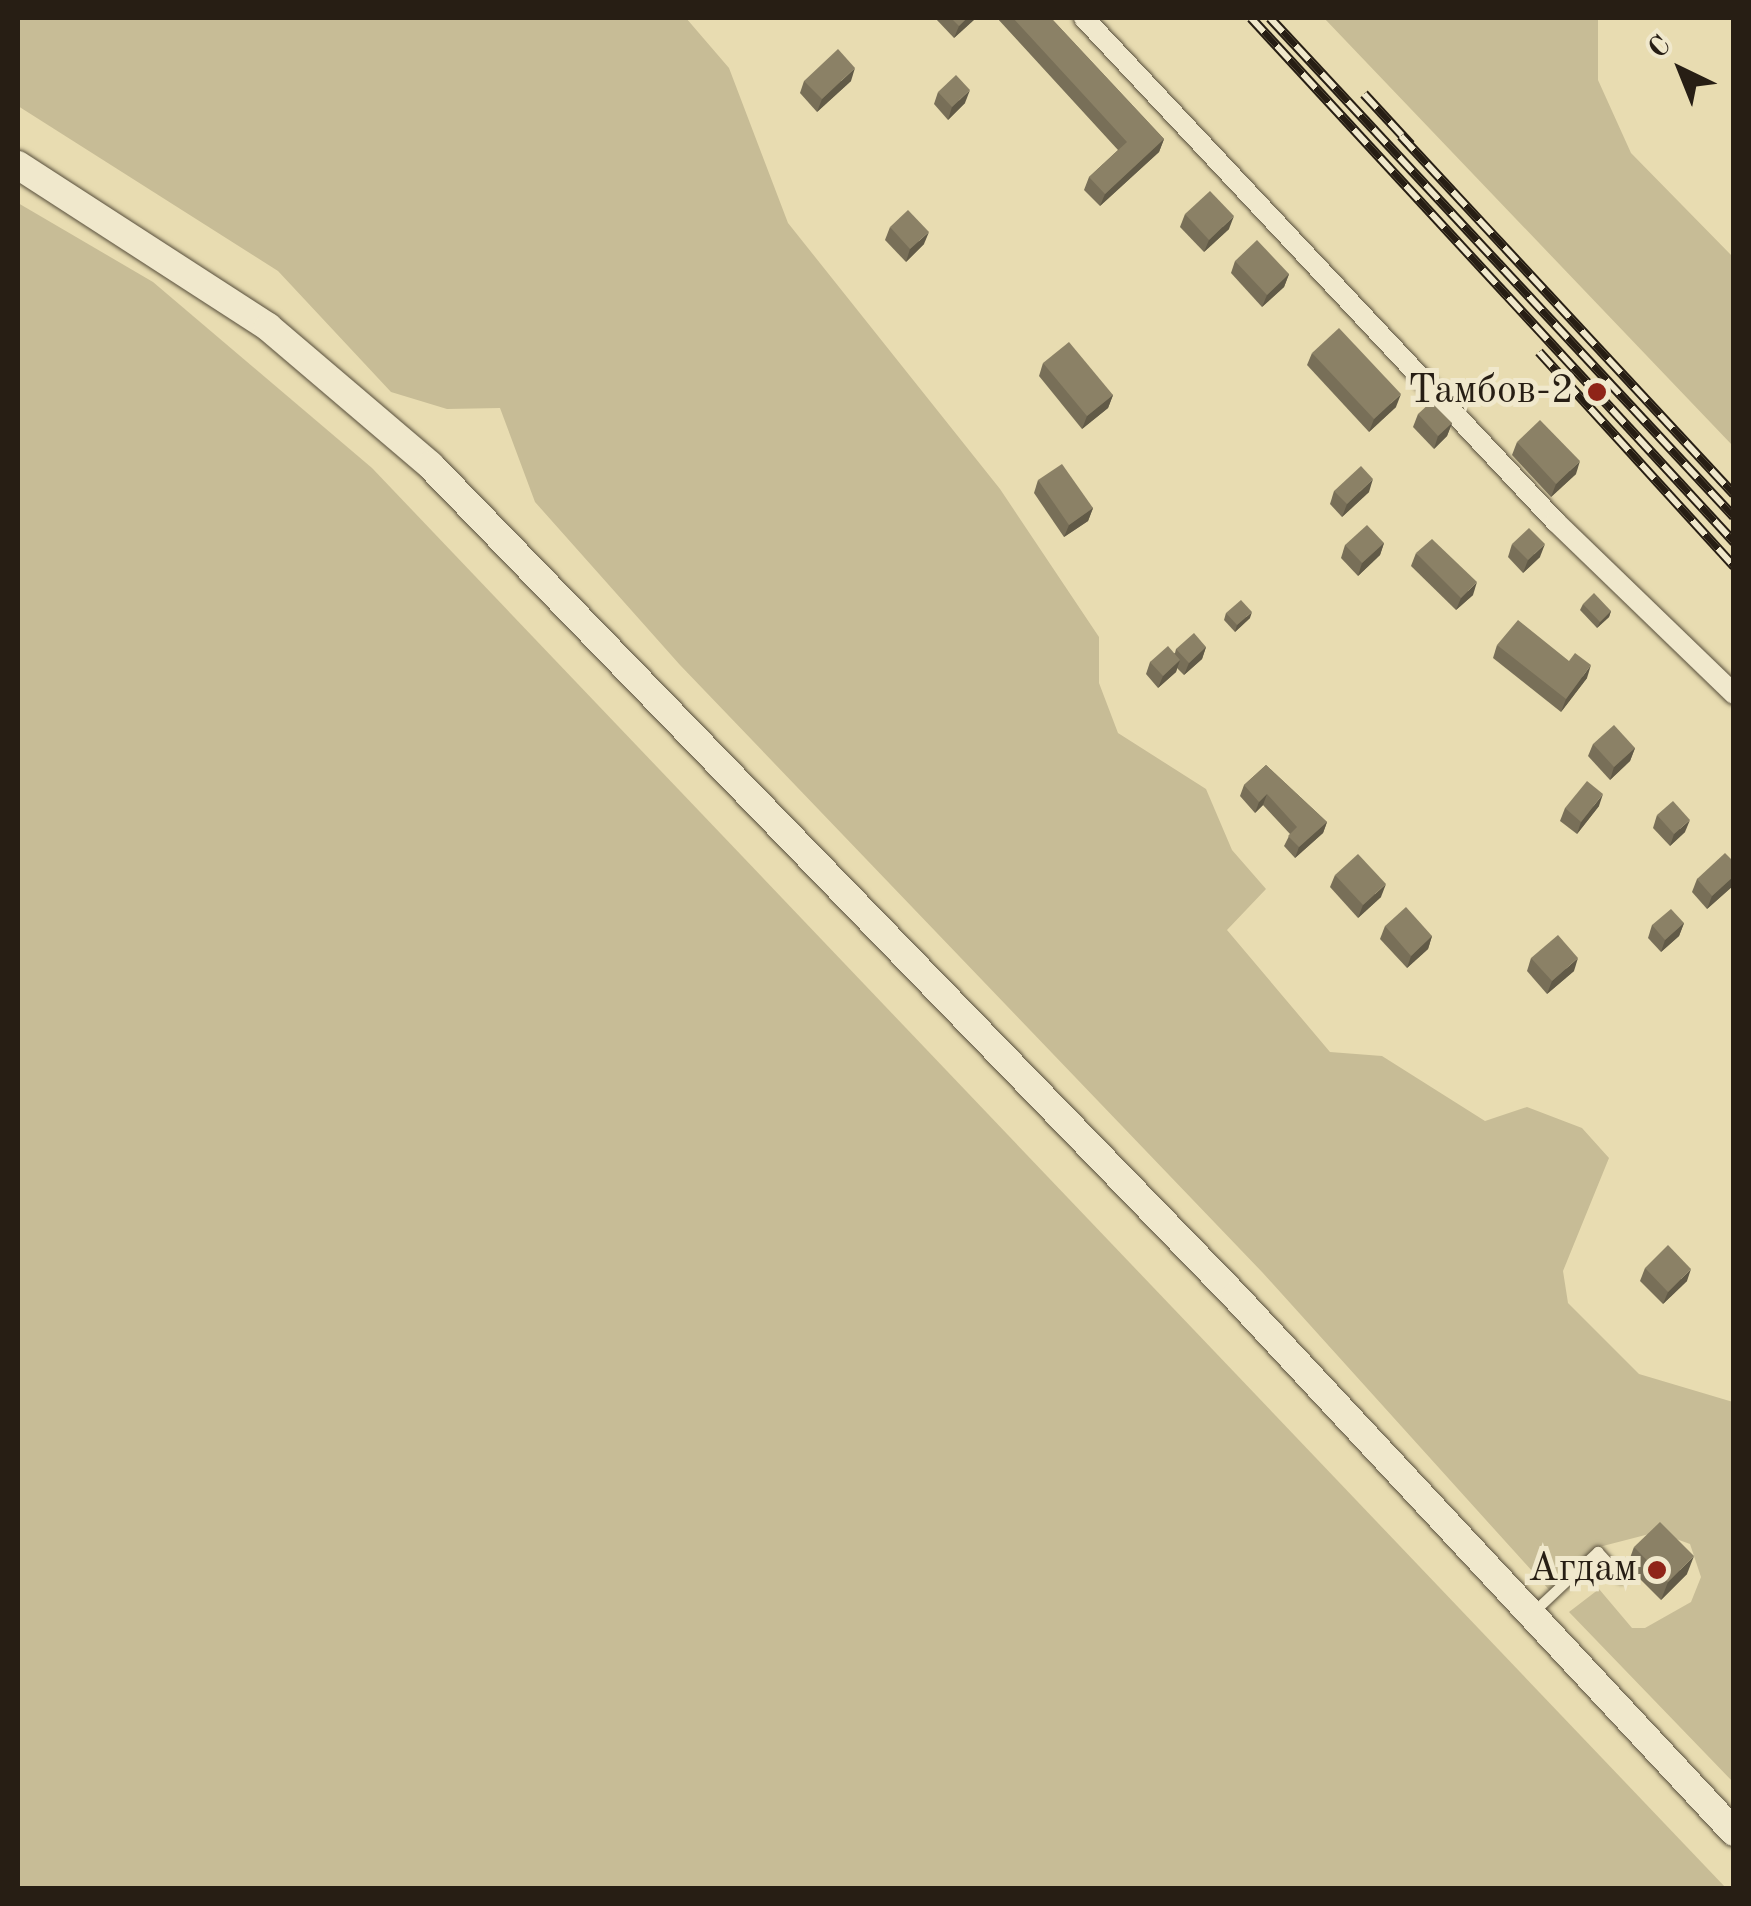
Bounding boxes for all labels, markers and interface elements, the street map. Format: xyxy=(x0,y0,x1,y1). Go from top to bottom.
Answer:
north arrow xyxy=(1631,20,1731,120)
text: С xyxy=(1644,32,1677,65)
place label: Тамбов-2 xyxy=(1408,368,1574,416)
marker: Тамбов-2 xyxy=(1584,379,1610,405)
place label: Агдам xyxy=(1528,1546,1637,1594)
marker: Агдам xyxy=(1646,1559,1668,1581)

